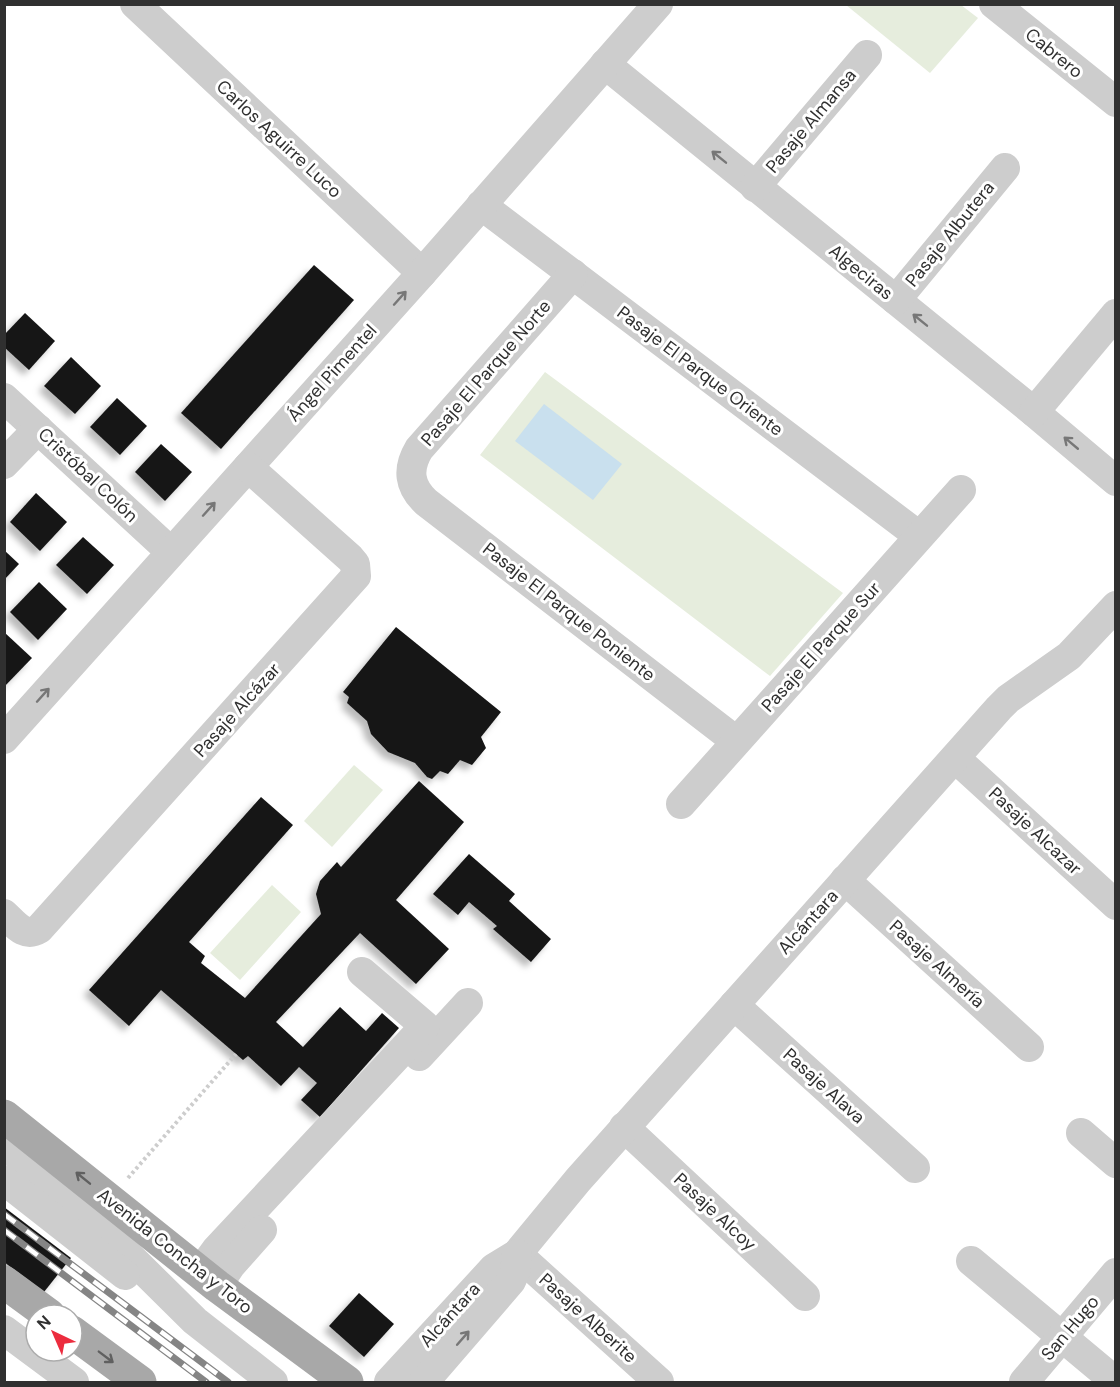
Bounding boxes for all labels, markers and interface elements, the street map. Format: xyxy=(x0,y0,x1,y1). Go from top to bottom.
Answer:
street label: Cabrero xyxy=(1020,22,1088,84)
street label: Pasaje Almansa xyxy=(760,64,862,178)
street label: Carlos Aguirre Luco xyxy=(211,75,347,203)
one-way arrow xyxy=(711,151,727,164)
street label: Pasaje Albutera xyxy=(900,176,1000,292)
street label: Algeciras xyxy=(824,239,898,305)
one-way arrow xyxy=(393,291,407,306)
street label: Pasaje El Parque Norte xyxy=(416,295,556,451)
street label: Pasaje El Parque Oriente xyxy=(612,301,788,441)
one-way arrow xyxy=(912,313,928,326)
street label: Ángel Pimentel xyxy=(282,319,382,427)
street label: Cristóbal Colón xyxy=(33,422,143,528)
one-way arrow xyxy=(1064,436,1079,450)
one-way arrow xyxy=(202,502,216,517)
street label: Pasaje El Parque Poniente xyxy=(478,537,660,687)
street label: Pasaje El Parque Sur xyxy=(756,577,886,717)
street label: Pasaje Alcázar xyxy=(188,658,286,762)
one-way arrow xyxy=(36,688,50,703)
street label: Pasaje Alcazar xyxy=(983,782,1087,881)
street label: Alcántara xyxy=(772,884,844,960)
street label: Pasaje Almería xyxy=(884,915,990,1013)
street label: Pasaje Alava xyxy=(778,1043,870,1129)
street label: Pasaje Alcoy xyxy=(669,1168,761,1256)
one-way arrow xyxy=(76,1172,92,1185)
street label: Avenida Concha y Toro xyxy=(92,1183,258,1319)
street label: Pasaje Alberite xyxy=(534,1268,642,1368)
street label: Alcántara xyxy=(414,1277,486,1353)
street label: San Hugo xyxy=(1036,1290,1104,1366)
north arrow xyxy=(24,1303,84,1363)
text: N xyxy=(32,1311,55,1334)
one-way arrow xyxy=(455,1331,469,1347)
one-way arrow xyxy=(98,1351,114,1364)

